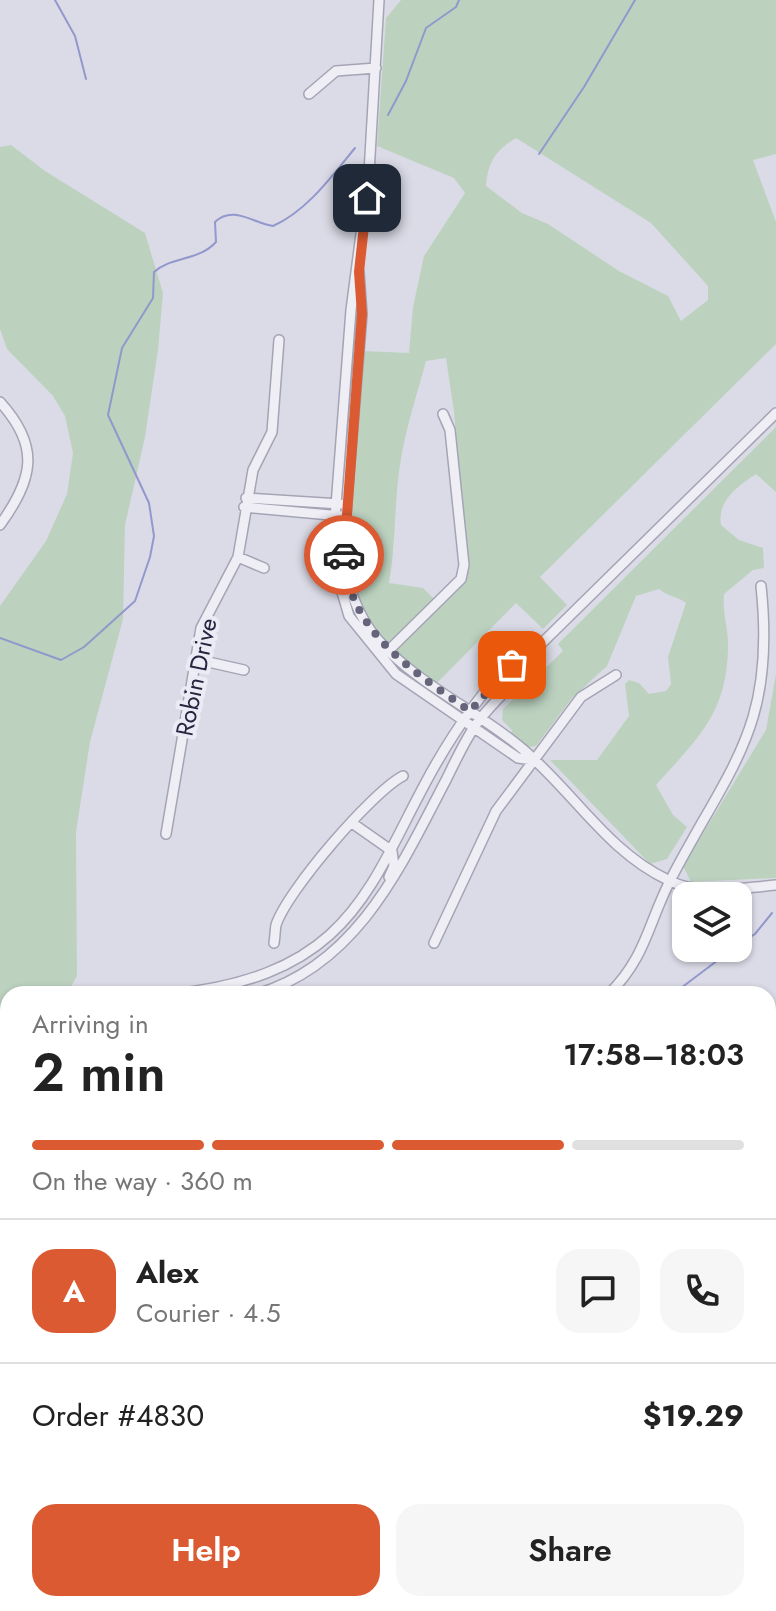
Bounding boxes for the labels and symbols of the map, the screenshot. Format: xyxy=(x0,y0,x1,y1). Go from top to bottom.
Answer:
pin xyxy=(333,164,401,232)
courier xyxy=(304,515,384,595)
street label: Robin Drive xyxy=(166,615,226,739)
pin xyxy=(478,631,546,699)

